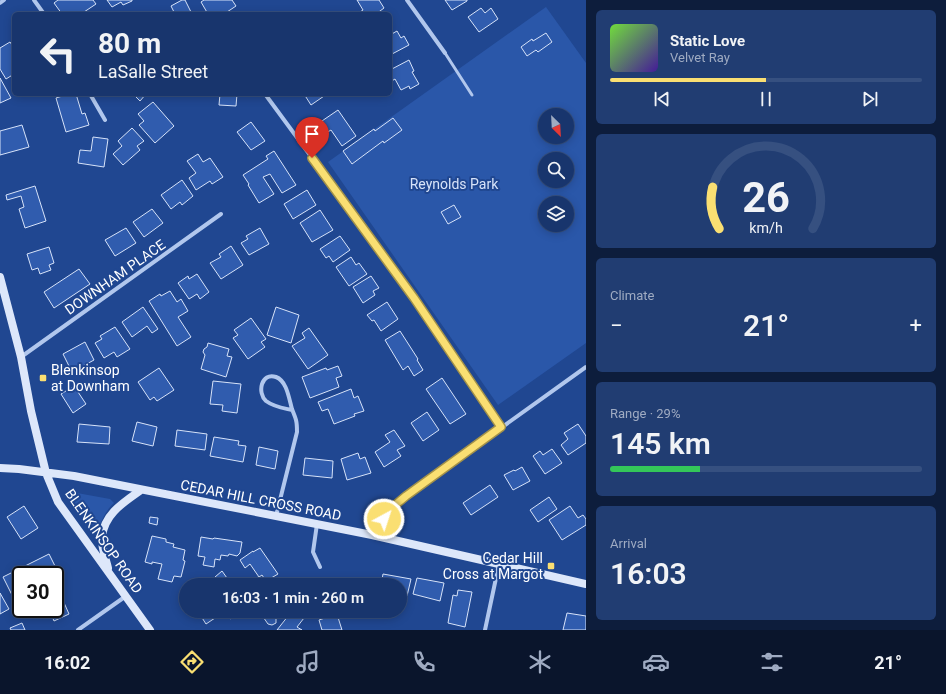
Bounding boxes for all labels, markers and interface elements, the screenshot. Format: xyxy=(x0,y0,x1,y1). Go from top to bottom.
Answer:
text: 80 m xyxy=(98,27,161,60)
icon: left xyxy=(32,28,84,80)
text: Static Love xyxy=(670,32,745,50)
text: Velvet Ray xyxy=(670,50,730,65)
text: LaSalle Street xyxy=(98,61,208,82)
icon: previous xyxy=(651,88,673,110)
icon: pause xyxy=(755,88,777,110)
icon: next xyxy=(859,88,881,110)
north arrow xyxy=(538,108,574,144)
map controls xyxy=(538,108,574,232)
pin xyxy=(295,117,329,158)
icon: arrive xyxy=(301,123,323,145)
button: search xyxy=(538,152,574,188)
text: 26 xyxy=(742,173,790,222)
park label: Reynolds Park xyxy=(410,176,499,192)
button: layers xyxy=(538,196,574,232)
text: km/h xyxy=(749,220,783,236)
street label: DOWNHAM PLACE xyxy=(62,236,168,318)
text: Climate xyxy=(610,288,654,303)
text: 21° xyxy=(743,308,789,343)
text: − xyxy=(610,313,623,338)
text: + xyxy=(910,313,922,338)
place label: Blenkinsop at Downham xyxy=(51,362,130,394)
marker: Blenkinsop at Downham xyxy=(38,373,48,383)
text: Range · 29% xyxy=(610,406,680,421)
text: 145 km xyxy=(610,426,711,461)
street label: CEDAR HILL CROSS ROAD xyxy=(179,477,343,523)
street label: BLENKINSOP ROAD xyxy=(62,486,146,596)
position arrow xyxy=(363,498,405,540)
text: Arrival xyxy=(610,536,647,551)
place label: Cedar Hill Cross at Margot xyxy=(443,550,543,582)
text: 16:03 xyxy=(610,556,687,591)
marker: Cedar Hill Cross at Margot xyxy=(546,561,556,571)
speed limit sign: 30 xyxy=(12,566,64,618)
text: 16:03 · 1 min · 260 m xyxy=(222,589,364,607)
icon: directions xyxy=(178,648,206,676)
icon: music xyxy=(294,648,322,676)
icon: phone xyxy=(410,648,438,676)
icon: climate xyxy=(526,648,554,676)
icon: car xyxy=(642,648,670,676)
icon: filters xyxy=(758,648,786,676)
text: 16:02 xyxy=(44,652,90,673)
text: 21° xyxy=(874,652,902,673)

